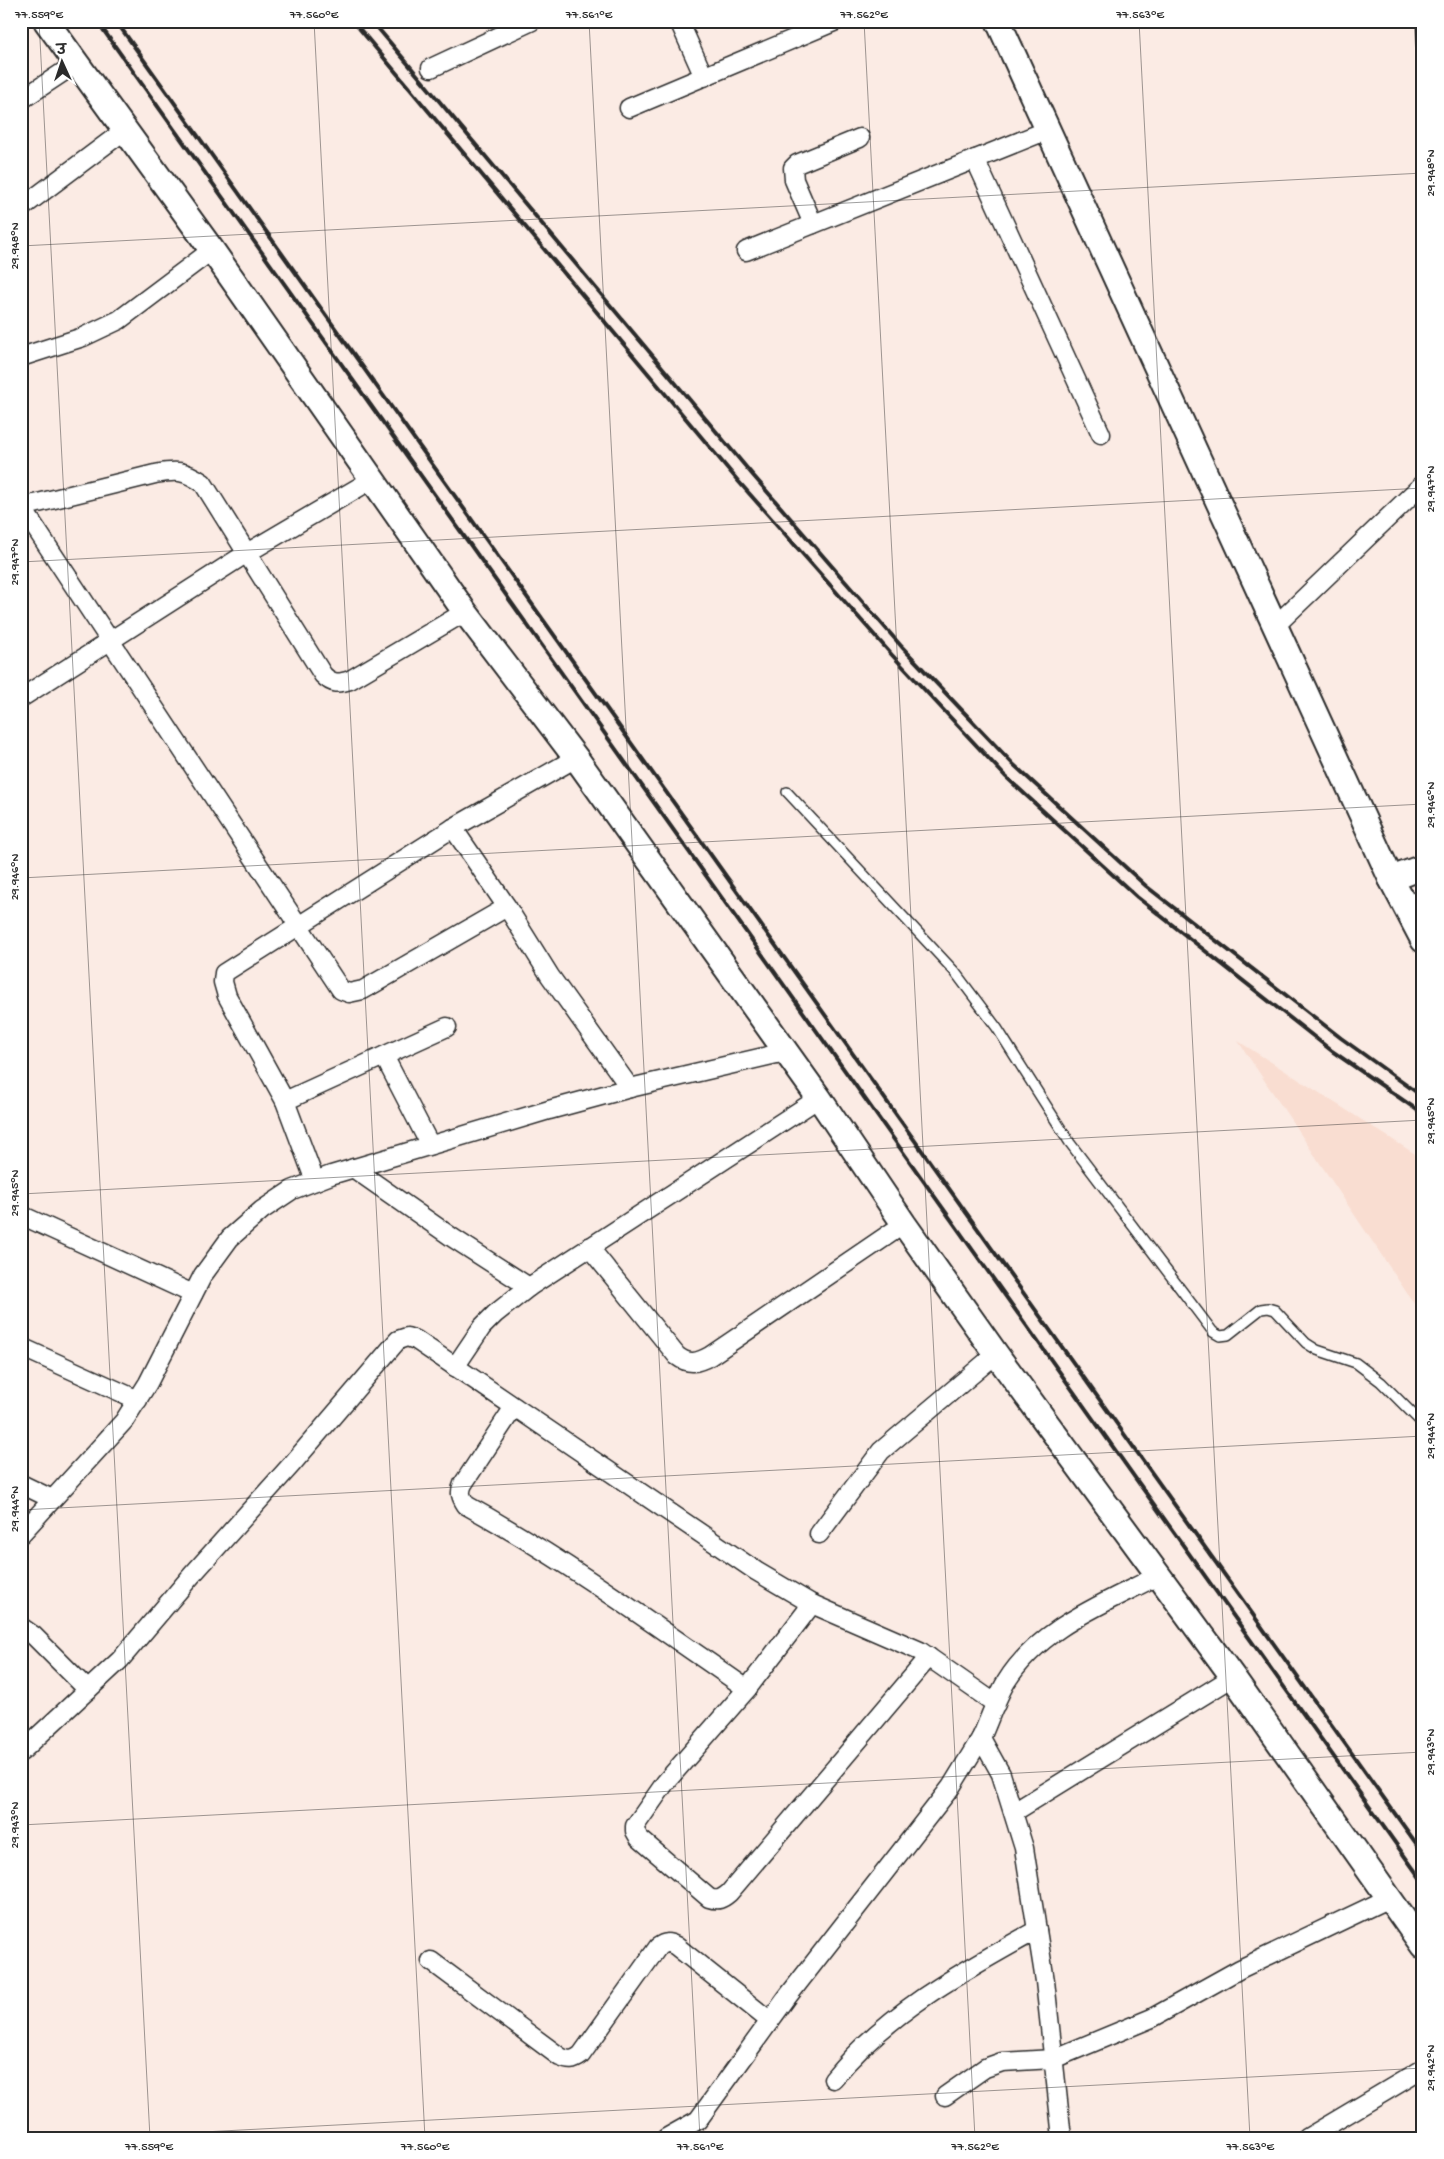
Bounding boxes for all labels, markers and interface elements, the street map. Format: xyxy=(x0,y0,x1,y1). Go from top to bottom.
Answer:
text: 77.559°E xyxy=(14,9,63,23)
text: 77.560°E xyxy=(289,9,339,23)
text: 77.561°E xyxy=(565,9,613,23)
text: 77.562°E xyxy=(839,9,888,23)
text: 77.563°E xyxy=(1115,9,1164,23)
north arrow xyxy=(38,38,88,88)
text: उ xyxy=(54,43,68,60)
text: 29.948°N xyxy=(1425,149,1439,197)
text: 29.948°N xyxy=(9,222,23,270)
text: 29.947°N xyxy=(1425,465,1439,512)
text: 29.947°N xyxy=(9,538,23,585)
text: 29.946°N xyxy=(1425,782,1439,828)
text: 29.946°N xyxy=(9,854,23,900)
text: 29.945°N xyxy=(1425,1097,1439,1144)
text: 29.945°N xyxy=(9,1169,23,1216)
text: 29.944°N xyxy=(1425,1413,1439,1459)
text: 29.944°N xyxy=(9,1486,23,1532)
text: 29.943°N xyxy=(1425,1728,1439,1775)
text: 29.943°N xyxy=(9,1801,23,1848)
text: 29.942°N xyxy=(1425,2045,1439,2091)
text: 77.559°E xyxy=(124,2141,173,2155)
text: 77.560°E xyxy=(400,2141,450,2155)
text: 77.561°E xyxy=(676,2141,724,2155)
text: 77.562°E xyxy=(950,2141,999,2155)
text: 77.563°E xyxy=(1225,2141,1274,2155)

